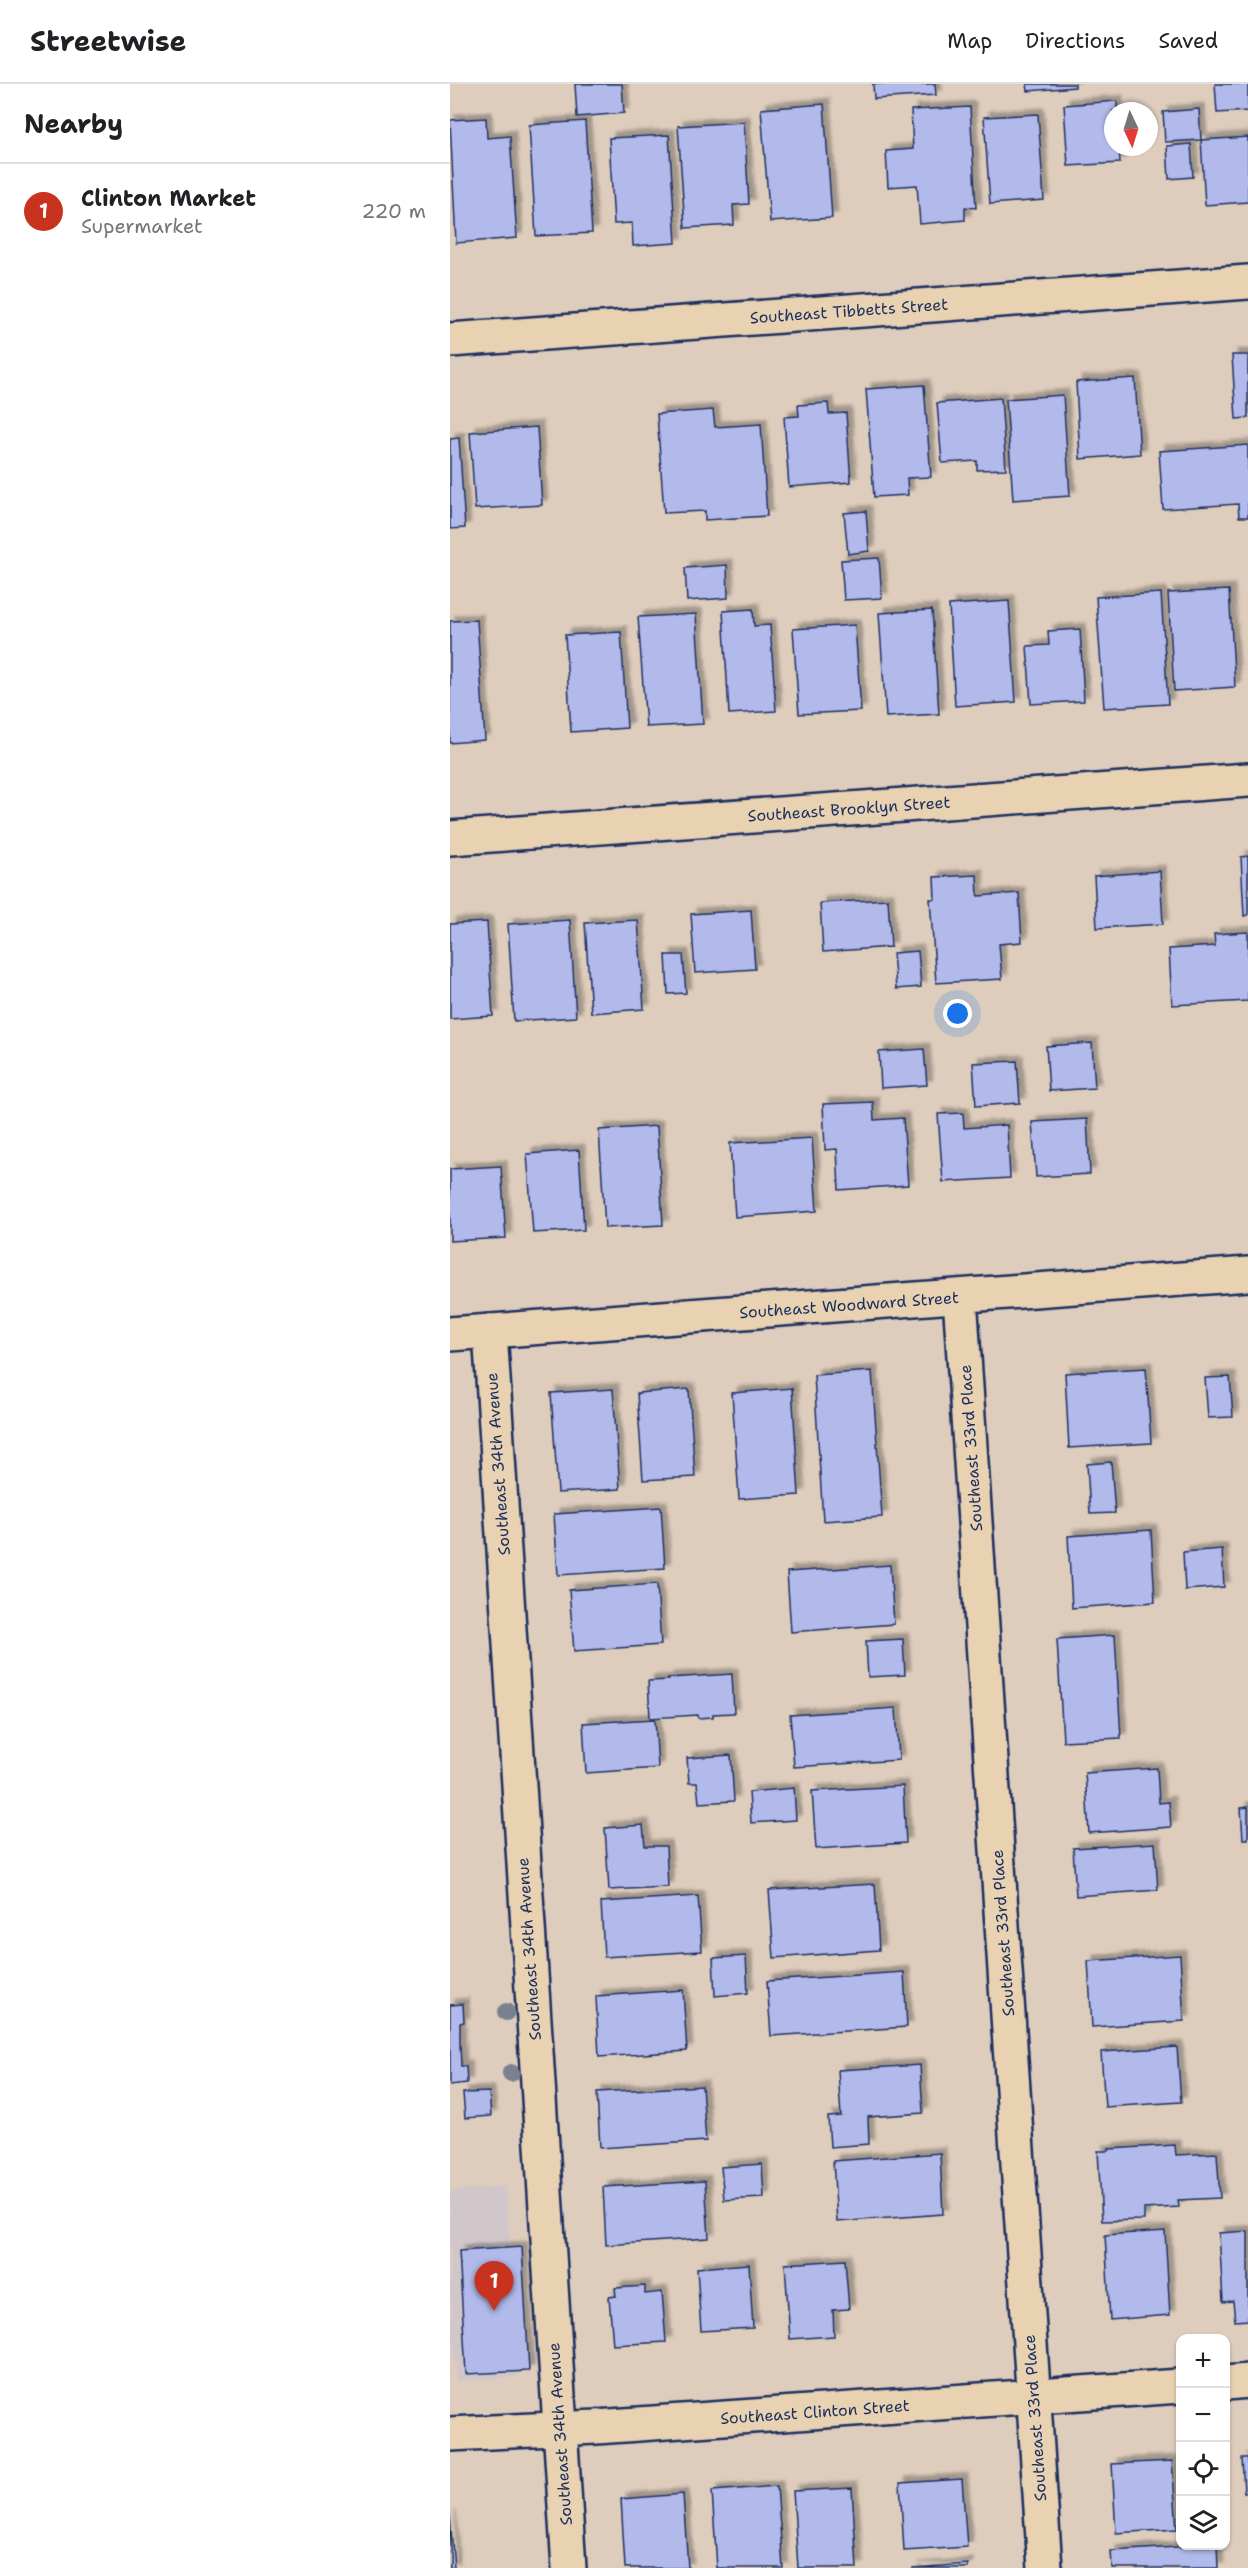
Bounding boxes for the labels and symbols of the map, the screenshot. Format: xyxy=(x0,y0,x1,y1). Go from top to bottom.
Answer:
north arrow xyxy=(1104,102,1158,156)
street label: Southeast Tibbetts Street xyxy=(749,294,949,328)
street label: Southeast Brooklyn Street xyxy=(747,791,951,827)
your location xyxy=(943,999,972,1028)
street label: Southeast Woodward Street xyxy=(739,1287,959,1323)
street label: Southeast 33rd Place xyxy=(955,1364,987,1532)
street label: Southeast 34th Avenue xyxy=(481,1372,515,1556)
street label: Southeast 33rd Place xyxy=(987,1849,1019,2017)
street label: Southeast 34th Avenue xyxy=(512,1857,546,2041)
pin: 1 xyxy=(474,2262,513,2311)
street label: Southeast 33rd Place xyxy=(1019,2334,1051,2502)
street label: Southeast 34th Avenue xyxy=(543,2342,577,2526)
street label: Southeast Clinton Street xyxy=(720,2395,910,2429)

